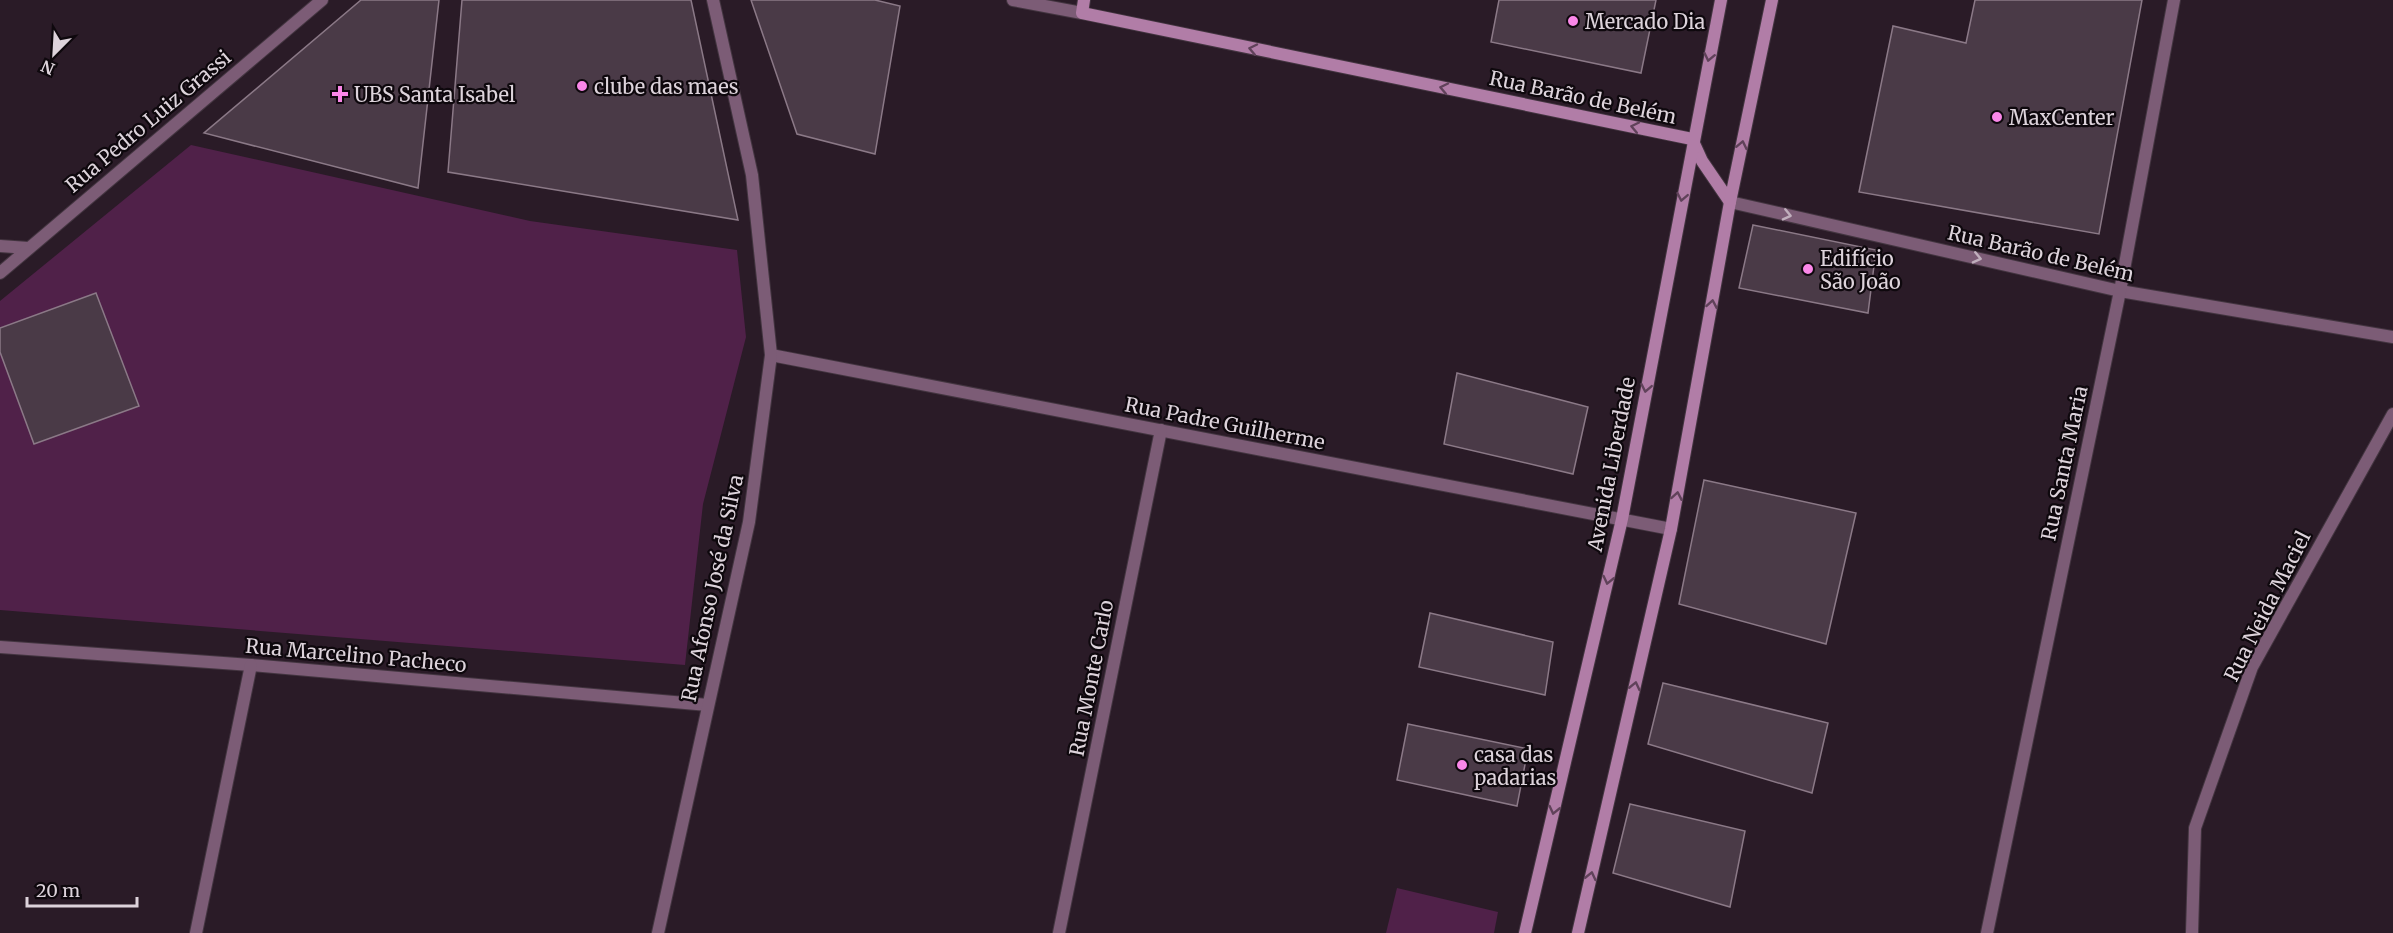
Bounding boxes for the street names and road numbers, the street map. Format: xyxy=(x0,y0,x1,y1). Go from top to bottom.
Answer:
street label: Rua Pedro Luiz Grassi xyxy=(60,45,236,197)
street label: Rua Barão de Belém xyxy=(1487,65,1679,129)
street label: Rua Barão de Belém xyxy=(1945,219,2137,287)
street label: Avenida Liberdade xyxy=(1582,375,1640,554)
street label: Rua Santa Maria xyxy=(2035,383,2093,543)
street label: Rua Padre Guilherme xyxy=(1123,391,1327,455)
street label: Rua Afonso José da Silva xyxy=(676,472,748,704)
street label: Rua Neida Maciel xyxy=(2218,527,2316,685)
street label: Rua Monte Carlo xyxy=(1064,597,1118,758)
street label: Rua Marcelino Pacheco xyxy=(244,633,468,677)

